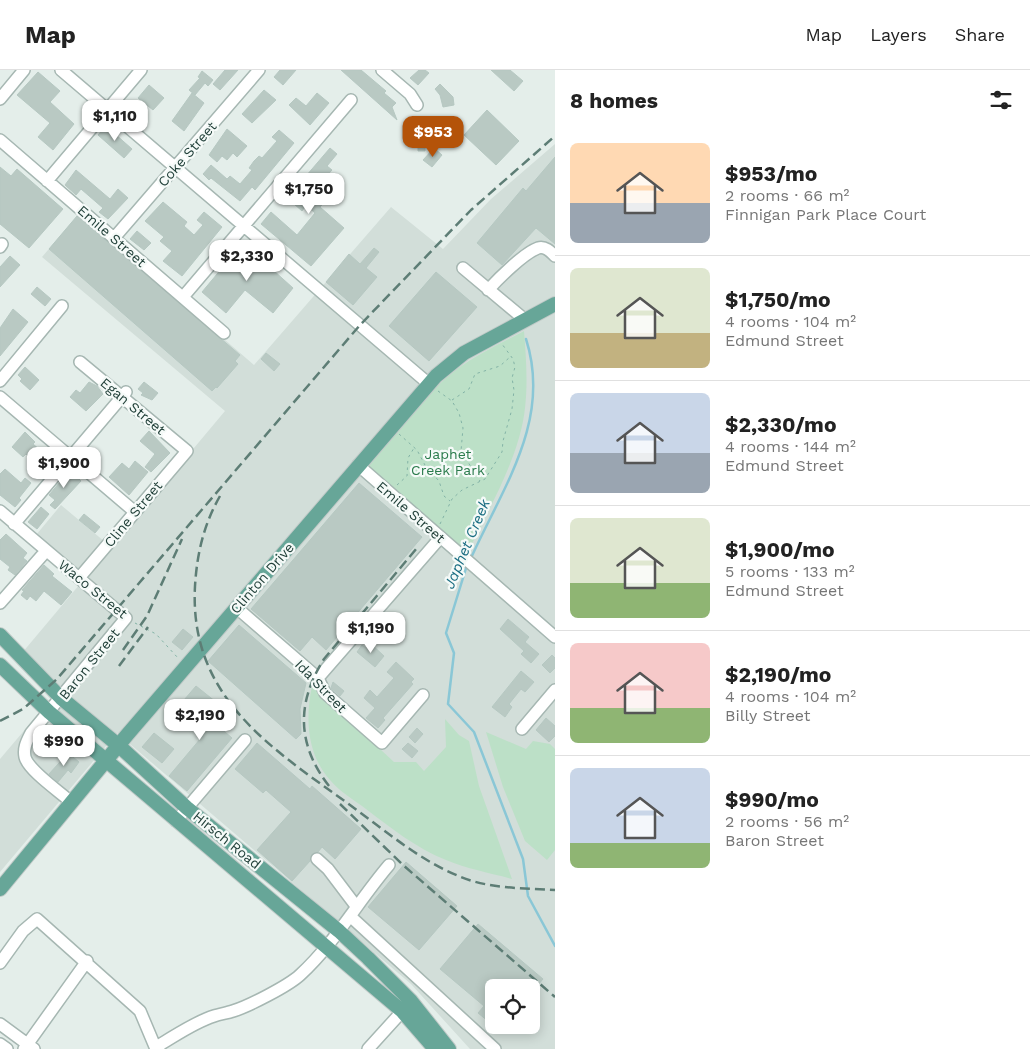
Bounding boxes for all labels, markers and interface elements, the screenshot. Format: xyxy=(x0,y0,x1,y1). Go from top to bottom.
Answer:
text: Map xyxy=(25,21,76,49)
text: Map xyxy=(805,24,842,45)
text: Layers xyxy=(870,24,927,45)
text: Share xyxy=(955,24,1005,45)
icon: filters xyxy=(987,86,1015,114)
text: 8 homes xyxy=(570,88,658,113)
pin: $1,110 xyxy=(74,100,156,142)
text: $1,110 xyxy=(93,106,137,125)
pin: $953 xyxy=(403,116,463,158)
street label: Coke Street xyxy=(154,118,220,190)
text: $953 xyxy=(414,122,452,141)
text: $953/mo xyxy=(725,161,817,186)
icon: home xyxy=(610,163,670,223)
pin: $1,750 xyxy=(268,172,350,215)
text: $1,750 xyxy=(284,179,334,198)
text: 2 rooms · 66 m² xyxy=(725,186,849,205)
street label: Emile Street xyxy=(75,202,150,270)
text: Finnigan Park Place Court xyxy=(725,205,926,224)
pin: $2,330 xyxy=(206,240,288,282)
text: $2,330 xyxy=(220,246,274,265)
text: $1,750/mo xyxy=(725,287,830,312)
icon: home xyxy=(610,288,670,348)
text: 4 rooms · 104 m² xyxy=(725,312,856,331)
text: Edmund Street xyxy=(725,331,844,350)
street label: Egan Street xyxy=(97,374,169,438)
text: $2,330/mo xyxy=(725,412,836,437)
icon: home xyxy=(610,413,670,473)
text: 4 rooms · 144 m² xyxy=(725,437,856,456)
pin: $1,900 xyxy=(23,446,105,489)
park label: Japhet Creek Park xyxy=(411,446,485,478)
text: $1,900 xyxy=(38,453,90,472)
text: Edmund Street xyxy=(725,456,844,475)
street label: Cline Street xyxy=(101,478,165,550)
street label: Emile Street xyxy=(374,478,449,546)
water label: Japhet Creek xyxy=(440,496,494,592)
text: $1,900/mo xyxy=(725,537,835,562)
icon: home xyxy=(610,538,670,598)
street label: Clinton Drive xyxy=(227,539,297,617)
street label: Waco Street xyxy=(55,556,131,622)
text: 5 rooms · 133 m² xyxy=(725,562,855,581)
text: Edmund Street xyxy=(725,581,844,600)
pin: $1,190 xyxy=(330,612,412,654)
text: $1,190 xyxy=(347,618,395,637)
street label: Baron Street xyxy=(56,625,123,703)
street label: Ida Street xyxy=(292,656,350,716)
text: $2,190/mo xyxy=(725,662,831,687)
icon: home xyxy=(610,663,670,723)
text: 4 rooms · 104 m² xyxy=(725,687,856,706)
pin: $2,190 xyxy=(159,698,241,741)
text: $2,190 xyxy=(175,705,225,724)
text: Billy Street xyxy=(725,706,811,725)
pin: $990 xyxy=(34,724,94,767)
text: $990 xyxy=(44,731,84,750)
text: $990/mo xyxy=(725,787,819,812)
icon: home xyxy=(610,788,670,848)
street label: Hirsch Road xyxy=(190,808,264,872)
text: 2 rooms · 56 m² xyxy=(725,812,849,831)
text: Baron Street xyxy=(725,831,824,850)
map controls xyxy=(485,979,540,1034)
button: locate xyxy=(485,979,540,1034)

